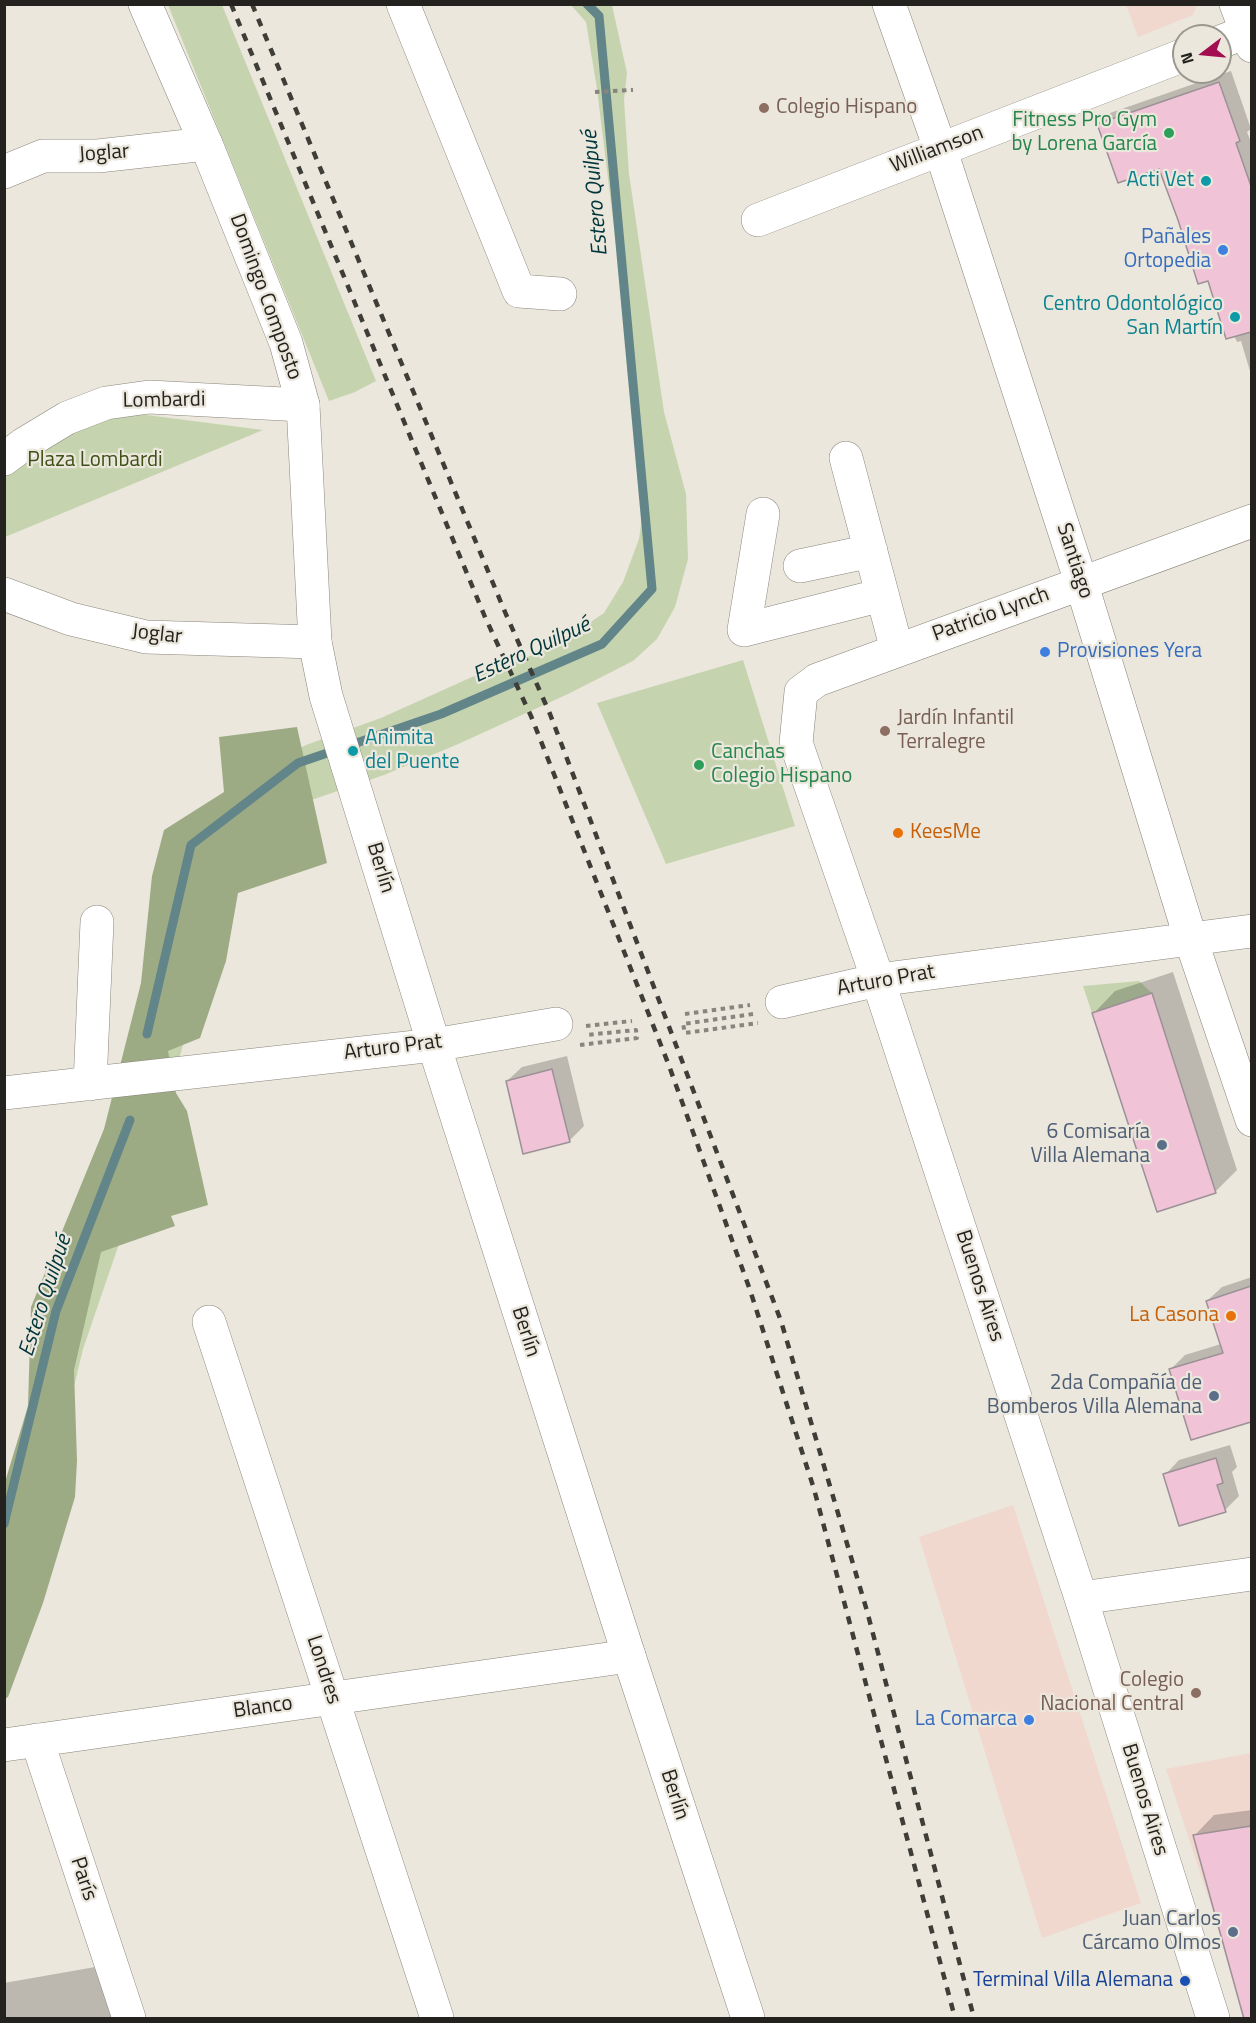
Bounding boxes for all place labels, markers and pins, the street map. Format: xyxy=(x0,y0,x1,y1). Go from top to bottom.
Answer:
place label: Colegio Hispano xyxy=(776,95,917,121)
marker: Colegio Hispano xyxy=(757,101,771,115)
place label: Fitness Pro Gym by Lorena García xyxy=(1011,108,1157,158)
marker: Fitness Pro Gym by Lorena García xyxy=(1162,126,1176,140)
place label: Acti Vet xyxy=(1126,168,1194,194)
marker: Acti Vet xyxy=(1199,174,1213,188)
place label: Pañales Ortopedia xyxy=(1124,225,1211,275)
marker: Pañales Ortopedia xyxy=(1216,243,1230,257)
place label: Centro Odontológico San Martín xyxy=(1043,292,1223,342)
marker: Centro Odontológico San Martín xyxy=(1228,310,1242,324)
place label: Provisiones Yera xyxy=(1057,639,1202,665)
marker: Provisiones Yera xyxy=(1038,645,1052,659)
place label: Jardín Infantil Terralegre xyxy=(897,706,1014,756)
marker: Jardín Infantil Terralegre xyxy=(878,724,892,738)
place label: Animita del Puente xyxy=(365,726,460,776)
place label: Canchas Colegio Hispano xyxy=(711,740,852,790)
marker: Animita del Puente xyxy=(346,744,360,758)
marker: Canchas Colegio Hispano xyxy=(692,758,706,772)
place label: KeesMe xyxy=(910,820,981,846)
marker: KeesMe xyxy=(891,826,905,840)
place label: 6 Comisaría Villa Alemana xyxy=(1030,1120,1150,1170)
marker: 6 Comisaría Villa Alemana xyxy=(1155,1138,1169,1152)
place label: La Casona xyxy=(1129,1303,1219,1329)
marker: La Casona xyxy=(1224,1309,1238,1323)
place label: 2da Compañía de Bomberos Villa Alemana xyxy=(987,1371,1202,1421)
marker: 2da Compañía de Bomberos Villa Alemana xyxy=(1207,1389,1221,1403)
place label: Colegio Nacional Central xyxy=(1040,1668,1184,1718)
marker: Colegio Nacional Central xyxy=(1189,1686,1203,1700)
place label: La Comarca xyxy=(915,1707,1017,1733)
marker: La Comarca xyxy=(1022,1713,1036,1727)
place label: Juan Carlos Cárcamo Olmos xyxy=(1082,1907,1221,1957)
marker: Juan Carlos Cárcamo Olmos xyxy=(1226,1925,1240,1939)
place label: Terminal Villa Alemana xyxy=(973,1968,1173,1994)
marker: Terminal Villa Alemana xyxy=(1178,1974,1192,1988)

